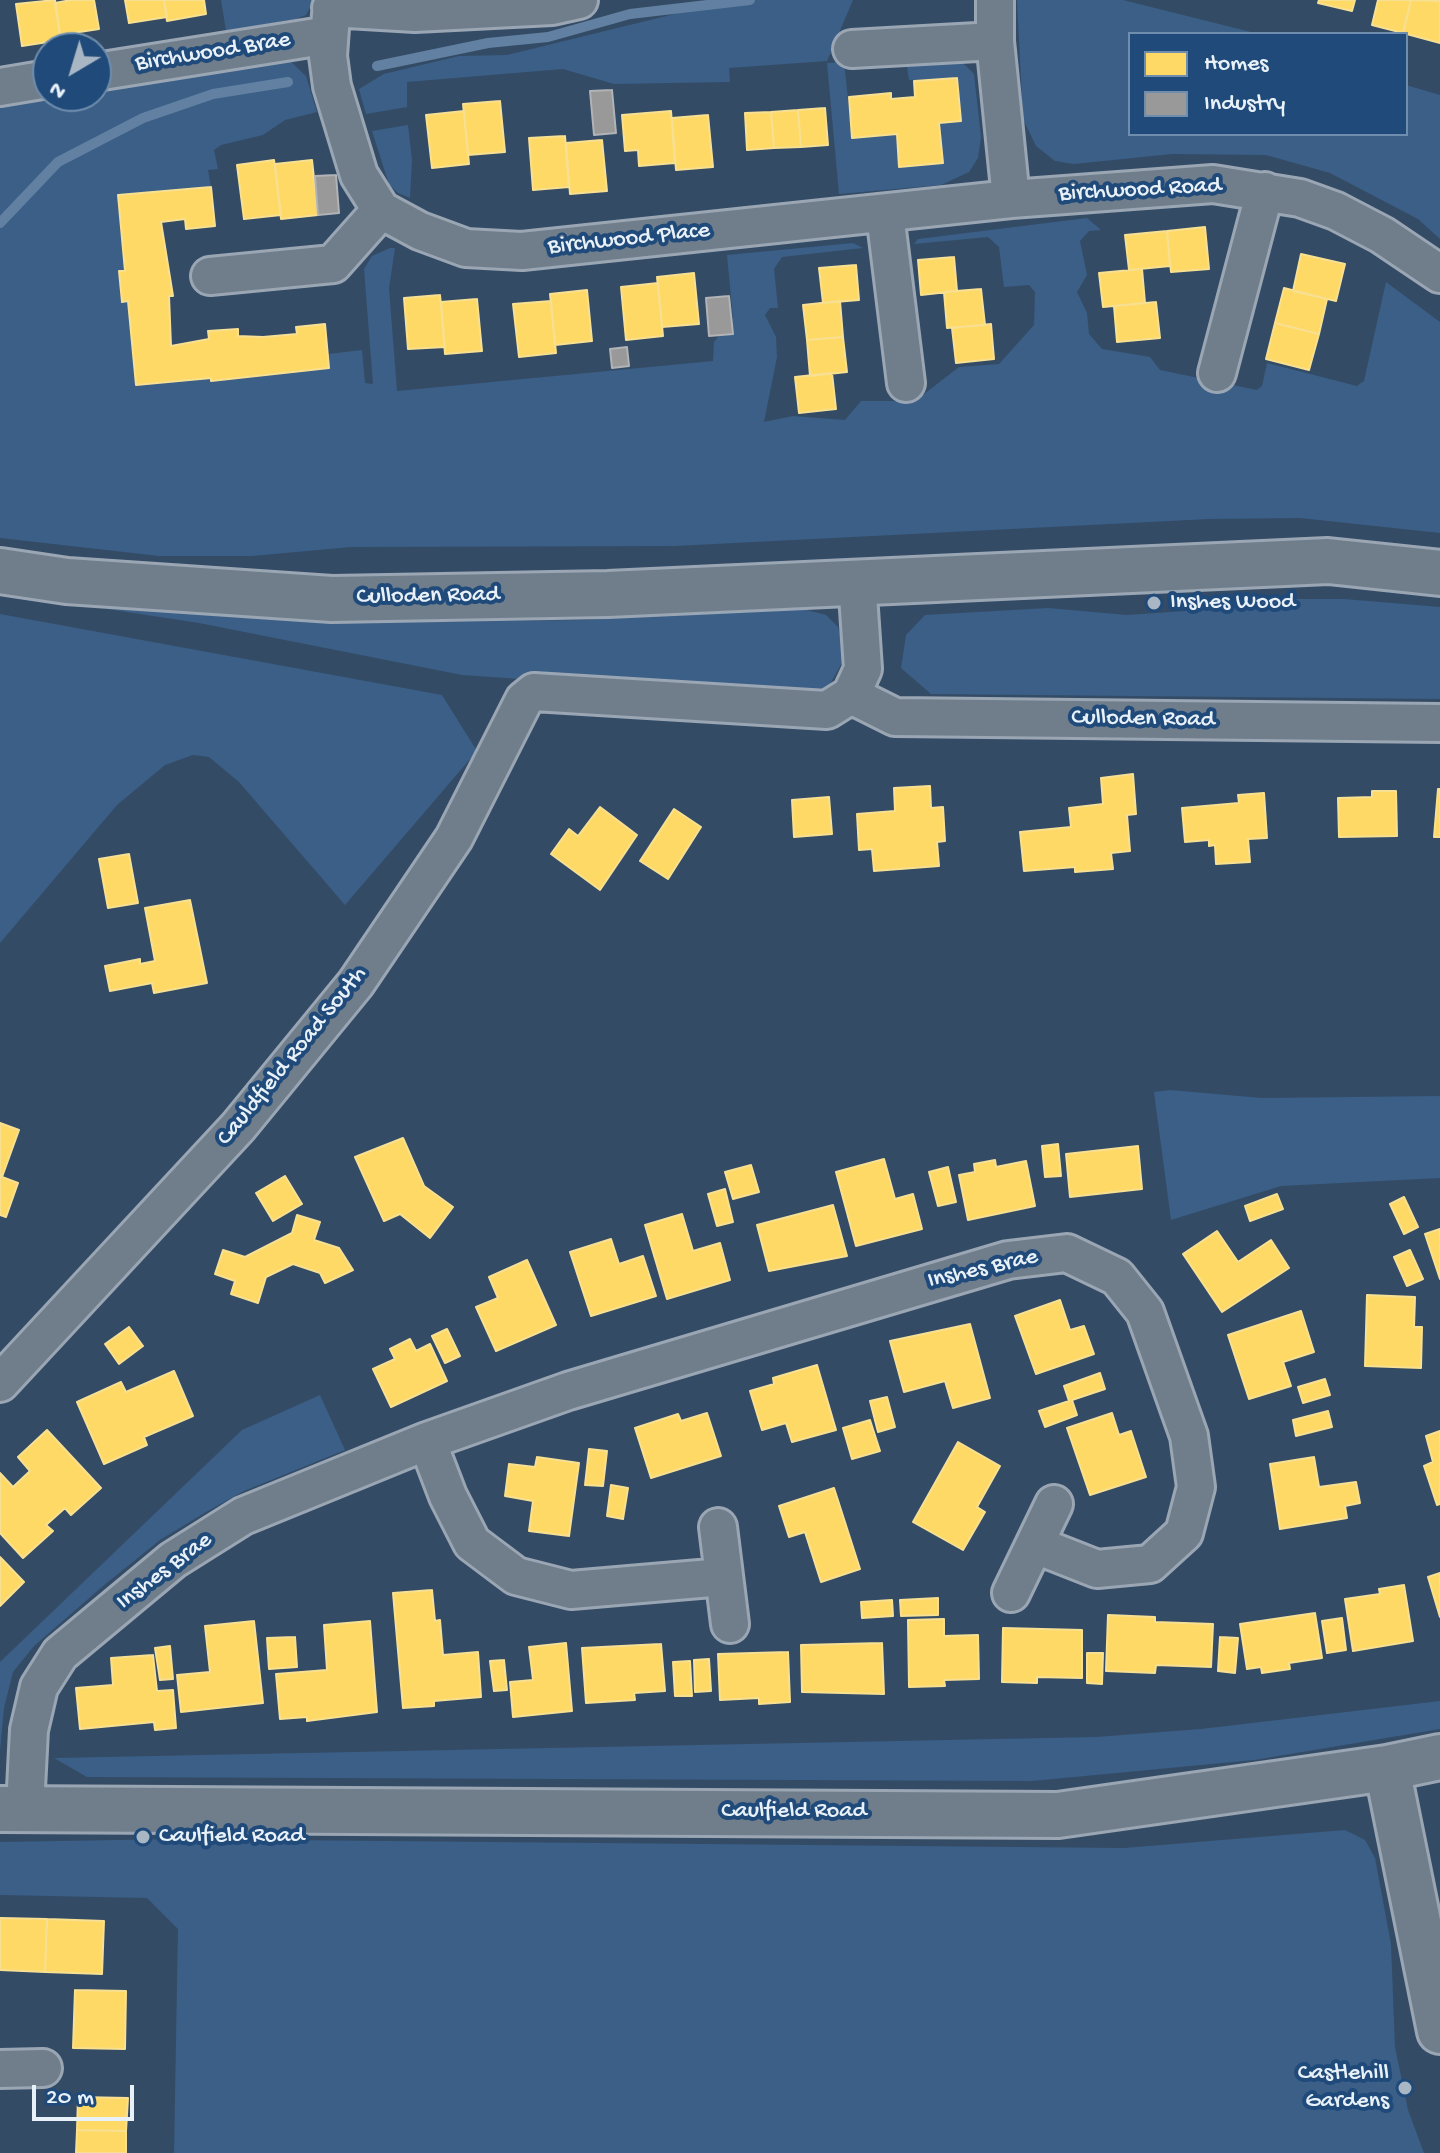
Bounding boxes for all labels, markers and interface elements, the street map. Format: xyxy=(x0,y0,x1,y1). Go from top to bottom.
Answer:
street label: Birchwood Brae xyxy=(133,27,293,79)
north arrow xyxy=(32,32,112,112)
legend xyxy=(1128,32,1408,136)
text: Homes xyxy=(1204,50,1268,79)
text: N xyxy=(45,75,72,104)
text: Industry xyxy=(1204,90,1285,119)
street label: Birchwood Road xyxy=(1058,172,1222,210)
street label: Birchwood Place xyxy=(547,217,711,263)
street label: Culloden Road xyxy=(356,581,500,613)
place label: Inshes Wood xyxy=(1170,589,1295,617)
marker: Inshes Wood xyxy=(1145,594,1163,612)
street label: Culloden Road xyxy=(1071,704,1215,736)
street label: Cauldfield Road South xyxy=(212,961,374,1153)
street label: Inshes Brae xyxy=(925,1243,1041,1297)
street label: Inshes Brae xyxy=(111,1527,219,1617)
street label: Caulfield Road xyxy=(721,1798,867,1826)
place label: Caulfield Road xyxy=(159,1823,304,1851)
marker: Caulfield Road xyxy=(134,1828,152,1846)
place label: Castlehill Gardens xyxy=(1298,2060,1389,2116)
scale bar xyxy=(36,2069,138,2119)
marker: Castlehill Gardens xyxy=(1396,2079,1414,2097)
text: 20 m xyxy=(46,2084,94,2113)

